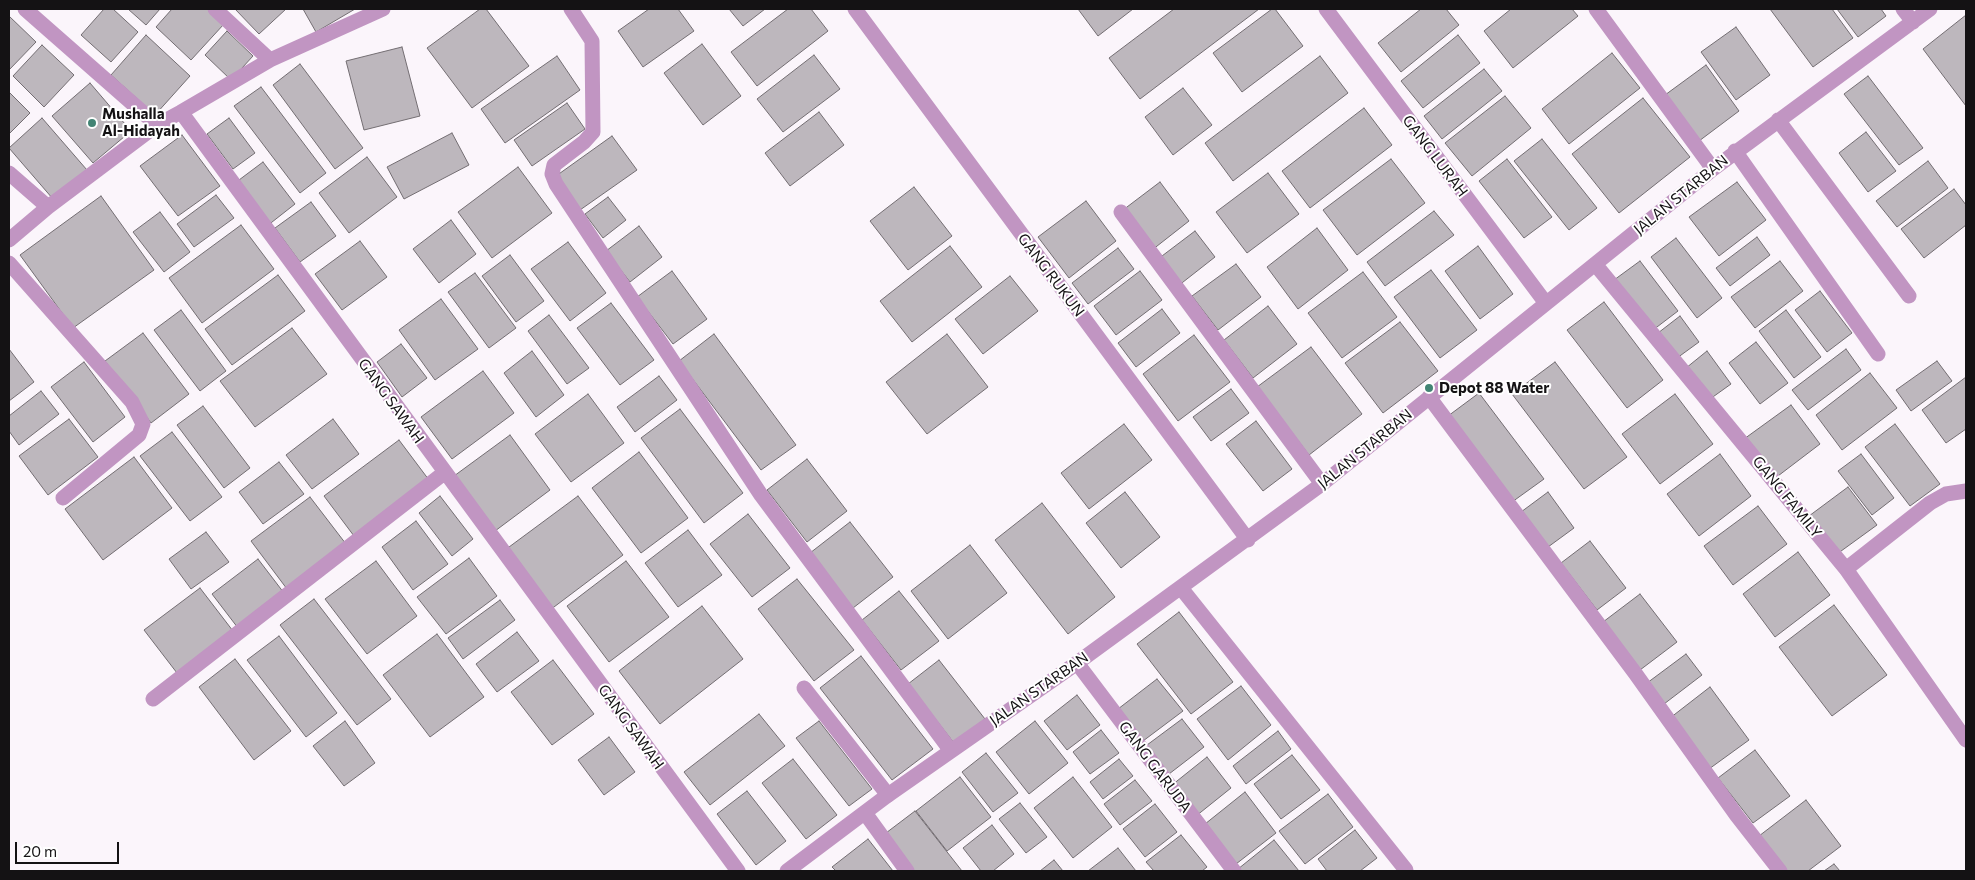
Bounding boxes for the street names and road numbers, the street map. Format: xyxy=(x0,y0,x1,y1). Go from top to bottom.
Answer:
street label: GANG LURAH xyxy=(1398,112,1472,200)
street label: JALAN STARBAN xyxy=(1630,151,1732,239)
street label: GANG RUKUN xyxy=(1014,230,1088,320)
street label: GANG SAWAH xyxy=(354,355,428,447)
street label: JALAN STARBAN xyxy=(1314,405,1416,493)
street label: GANG FAMILY xyxy=(1748,452,1826,542)
street label: JALAN STARBAN xyxy=(986,648,1092,730)
street label: GANG SAWAH xyxy=(594,681,668,773)
street label: GANG GARUDA xyxy=(1115,718,1195,816)

